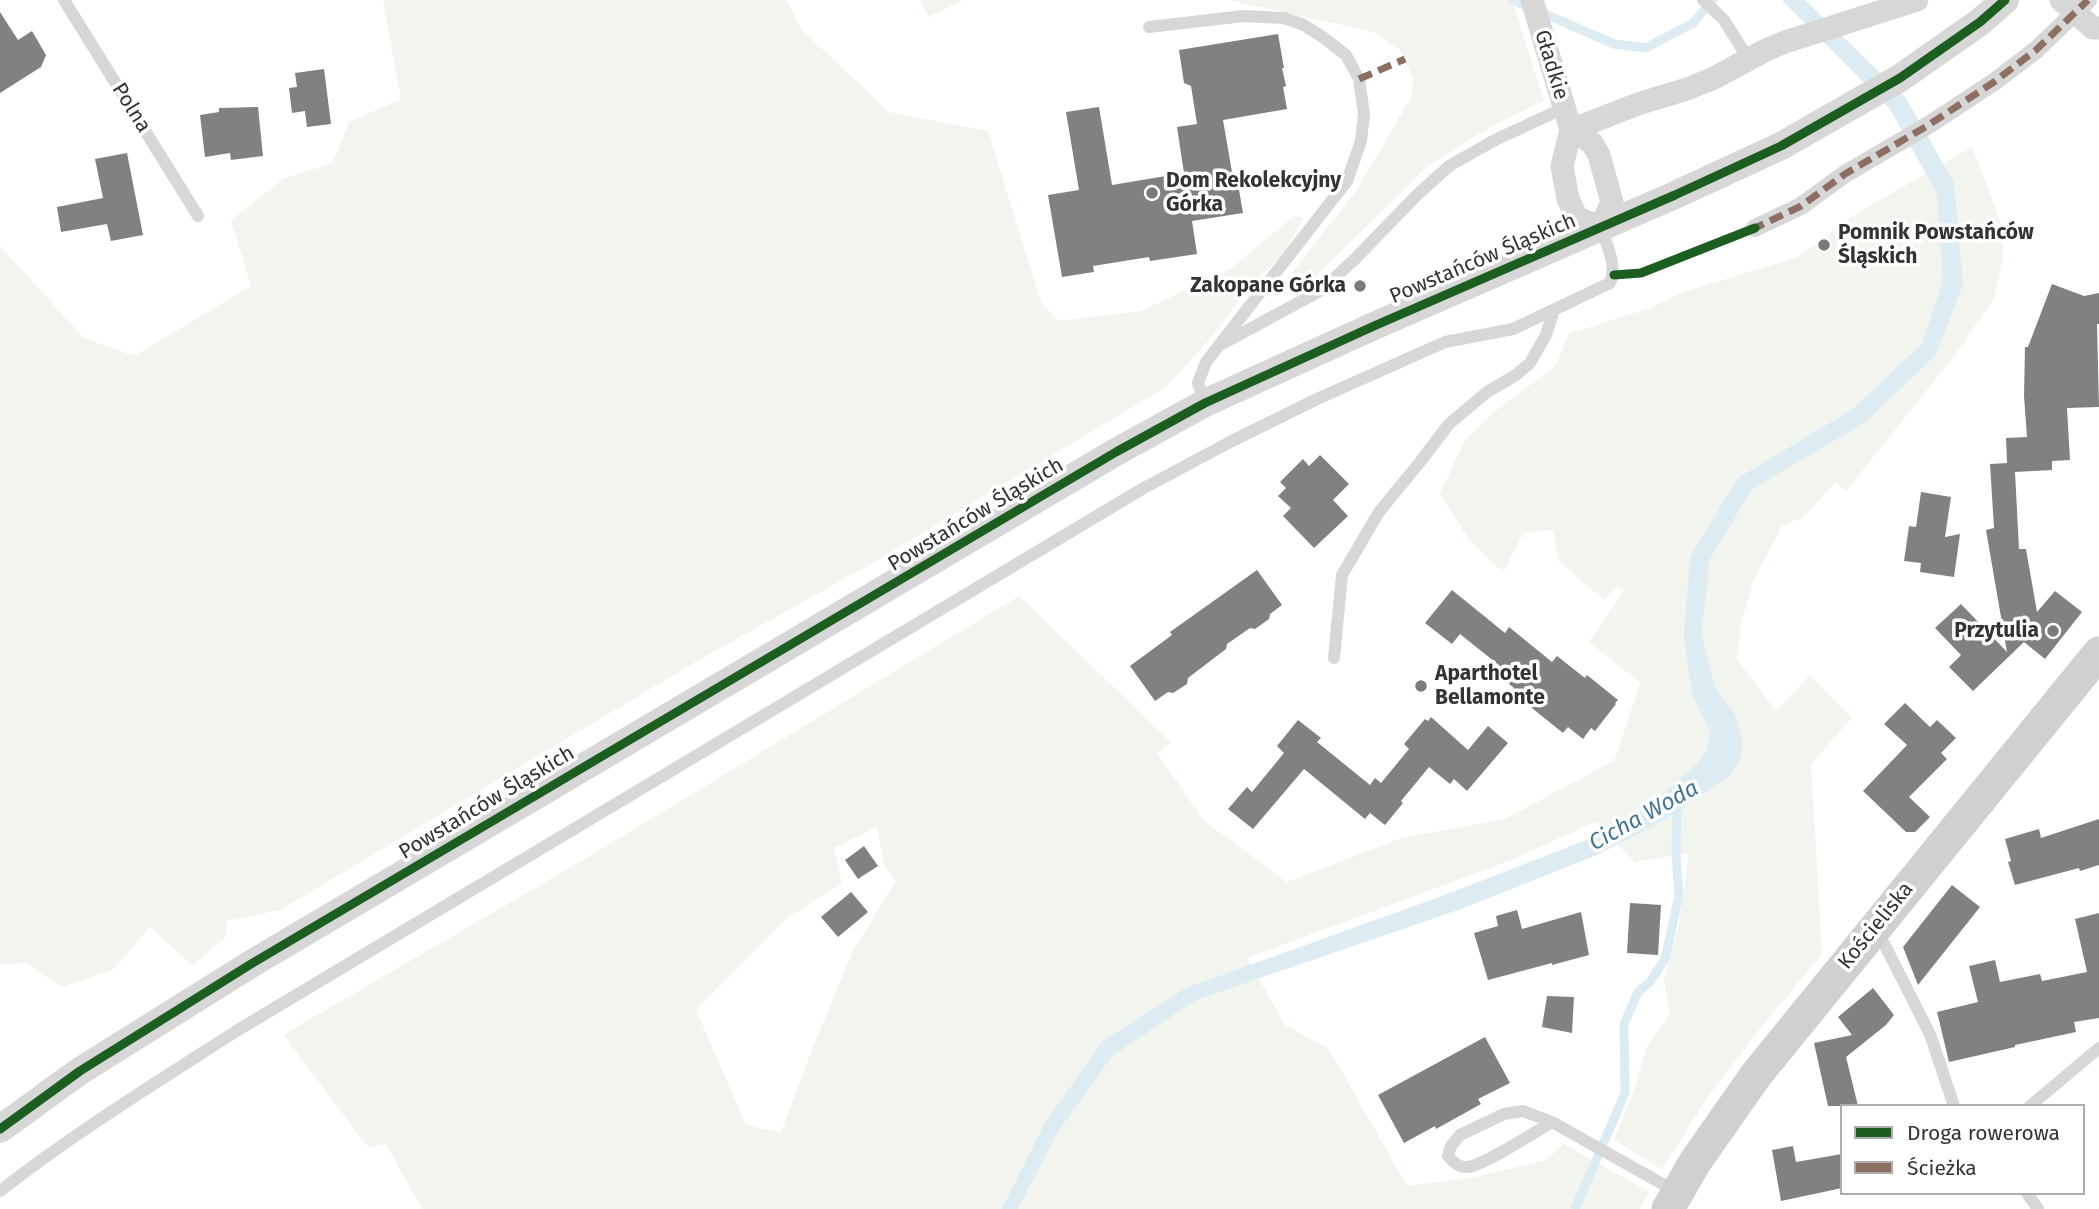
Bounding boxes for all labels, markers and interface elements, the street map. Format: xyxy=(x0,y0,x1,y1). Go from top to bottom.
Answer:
street label: Gładkie xyxy=(1528,27,1574,103)
street label: Polna xyxy=(106,79,156,137)
place label: Dom Rekolekcyjny Górka xyxy=(1166,168,1341,218)
marker: Dom Rekolekcyjny Górka xyxy=(1144,185,1160,201)
street label: Powstańców Śląskich xyxy=(1386,208,1580,310)
place label: Pomnik Powstańców Śląskich xyxy=(1838,220,2034,270)
marker: Pomnik Powstańców Śląskich xyxy=(1816,237,1832,253)
place label: Zakopane Górka xyxy=(1190,273,1346,299)
marker: Zakopane Górka xyxy=(1352,278,1368,294)
street label: Powstańców Śląskich xyxy=(884,453,1068,577)
place label: Przytulia xyxy=(1954,618,2039,644)
marker: Przytulia xyxy=(2045,623,2061,639)
place label: Aparthotel Bellamonte xyxy=(1435,661,1545,711)
marker: Aparthotel Bellamonte xyxy=(1413,678,1429,694)
street label: Powstańców Śląskich xyxy=(395,741,579,865)
water label: Cicha Woda xyxy=(1584,775,1704,857)
street label: Kościeliska xyxy=(1833,877,1919,975)
legend xyxy=(1840,1104,2085,1195)
text: Droga rowerowa xyxy=(1907,1120,2060,1146)
text: Ścieżka xyxy=(1907,1155,1977,1181)

